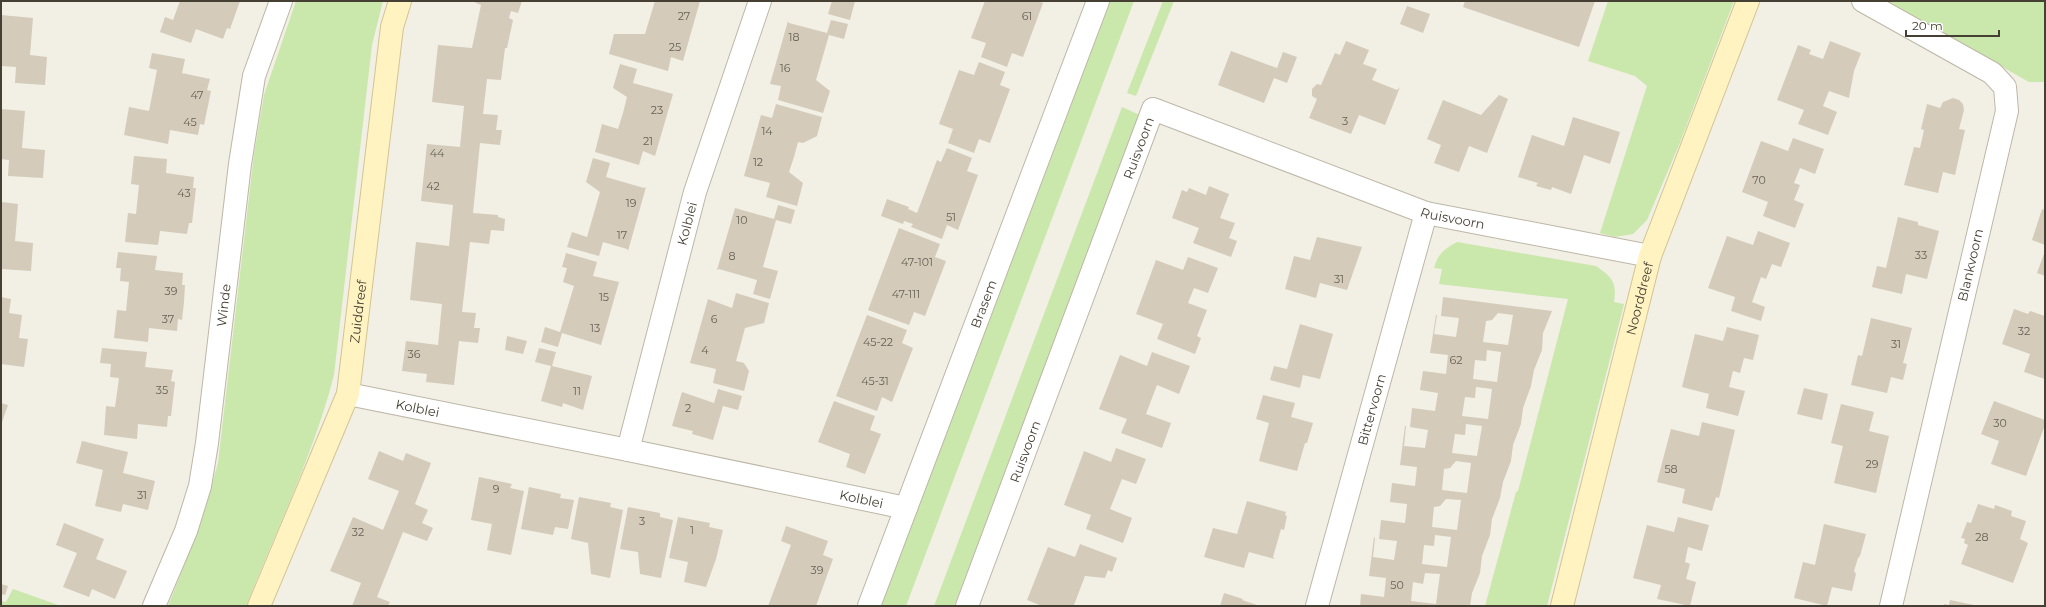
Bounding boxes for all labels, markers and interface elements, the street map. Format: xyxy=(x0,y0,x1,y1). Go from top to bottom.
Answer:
house number: 27 xyxy=(678,9,690,23)
house number: 61 xyxy=(1022,9,1032,23)
scale bar xyxy=(1906,12,1999,38)
text: 20 m xyxy=(1912,18,1943,33)
house number: 18 xyxy=(789,30,800,44)
house number: 25 xyxy=(669,40,681,54)
house number: 16 xyxy=(780,61,791,75)
house number: 47 xyxy=(190,88,204,102)
house number: 23 xyxy=(651,103,663,117)
house number: 3 xyxy=(1342,114,1348,128)
house number: 45 xyxy=(183,115,197,129)
street label: Ruisvoorn xyxy=(1120,115,1157,181)
house number: 14 xyxy=(761,124,773,138)
house number: 21 xyxy=(643,134,653,148)
house number: 44 xyxy=(430,146,445,160)
house number: 12 xyxy=(753,155,763,169)
house number: 70 xyxy=(1752,173,1766,187)
house number: 42 xyxy=(426,179,440,193)
house number: 43 xyxy=(177,186,191,200)
house number: 19 xyxy=(626,196,637,210)
street label: Kolblei xyxy=(674,200,700,247)
street label: Ruisvoorn xyxy=(1418,204,1486,232)
house number: 51 xyxy=(946,210,956,224)
house number: 10 xyxy=(736,213,748,227)
street label: Blankvoorn xyxy=(1954,227,1986,303)
house number: 17 xyxy=(617,228,627,242)
house number: 33 xyxy=(1915,248,1927,262)
house number: 8 xyxy=(728,249,736,263)
house number: 47-101 xyxy=(901,255,933,269)
street label: Noorddreef xyxy=(1622,260,1656,337)
house number: 31 xyxy=(1334,272,1344,286)
street label: Zuiddreef xyxy=(346,278,370,344)
street label: Brasem xyxy=(967,278,1000,330)
street label: Winde xyxy=(213,283,234,328)
house number: 39 xyxy=(165,284,178,298)
house number: 47-111 xyxy=(892,287,920,301)
house number: 15 xyxy=(599,290,609,304)
house number: 37 xyxy=(162,312,174,326)
house number: 6 xyxy=(711,312,718,326)
house number: 13 xyxy=(590,321,600,335)
house number: 32 xyxy=(2018,324,2030,338)
house number: 45-22 xyxy=(863,335,893,349)
house number: 31 xyxy=(1891,337,1901,351)
house number: 4 xyxy=(701,343,709,357)
house number: 36 xyxy=(408,347,421,361)
house number: 62 xyxy=(1450,353,1462,367)
street label: Bittervoorn xyxy=(1354,372,1389,447)
house number: 45-31 xyxy=(861,374,889,388)
house number: 35 xyxy=(156,383,168,397)
house number: 11 xyxy=(573,384,581,398)
street label: Kolblei xyxy=(394,396,441,420)
house number: 2 xyxy=(685,401,691,415)
house number: 30 xyxy=(1993,416,2007,430)
street label: Ruisvoorn xyxy=(1006,418,1044,485)
house number: 29 xyxy=(1866,457,1879,471)
house number: 58 xyxy=(1664,462,1678,476)
house number: 9 xyxy=(493,482,500,496)
street label: Kolblei xyxy=(838,486,885,511)
house number: 31 xyxy=(137,488,147,502)
house number: 3 xyxy=(639,514,645,528)
house number: 1 xyxy=(690,523,694,537)
house number: 32 xyxy=(352,525,364,539)
house number: 28 xyxy=(1975,530,1989,544)
house number: 39 xyxy=(811,563,824,577)
house number: 50 xyxy=(1390,578,1404,592)

